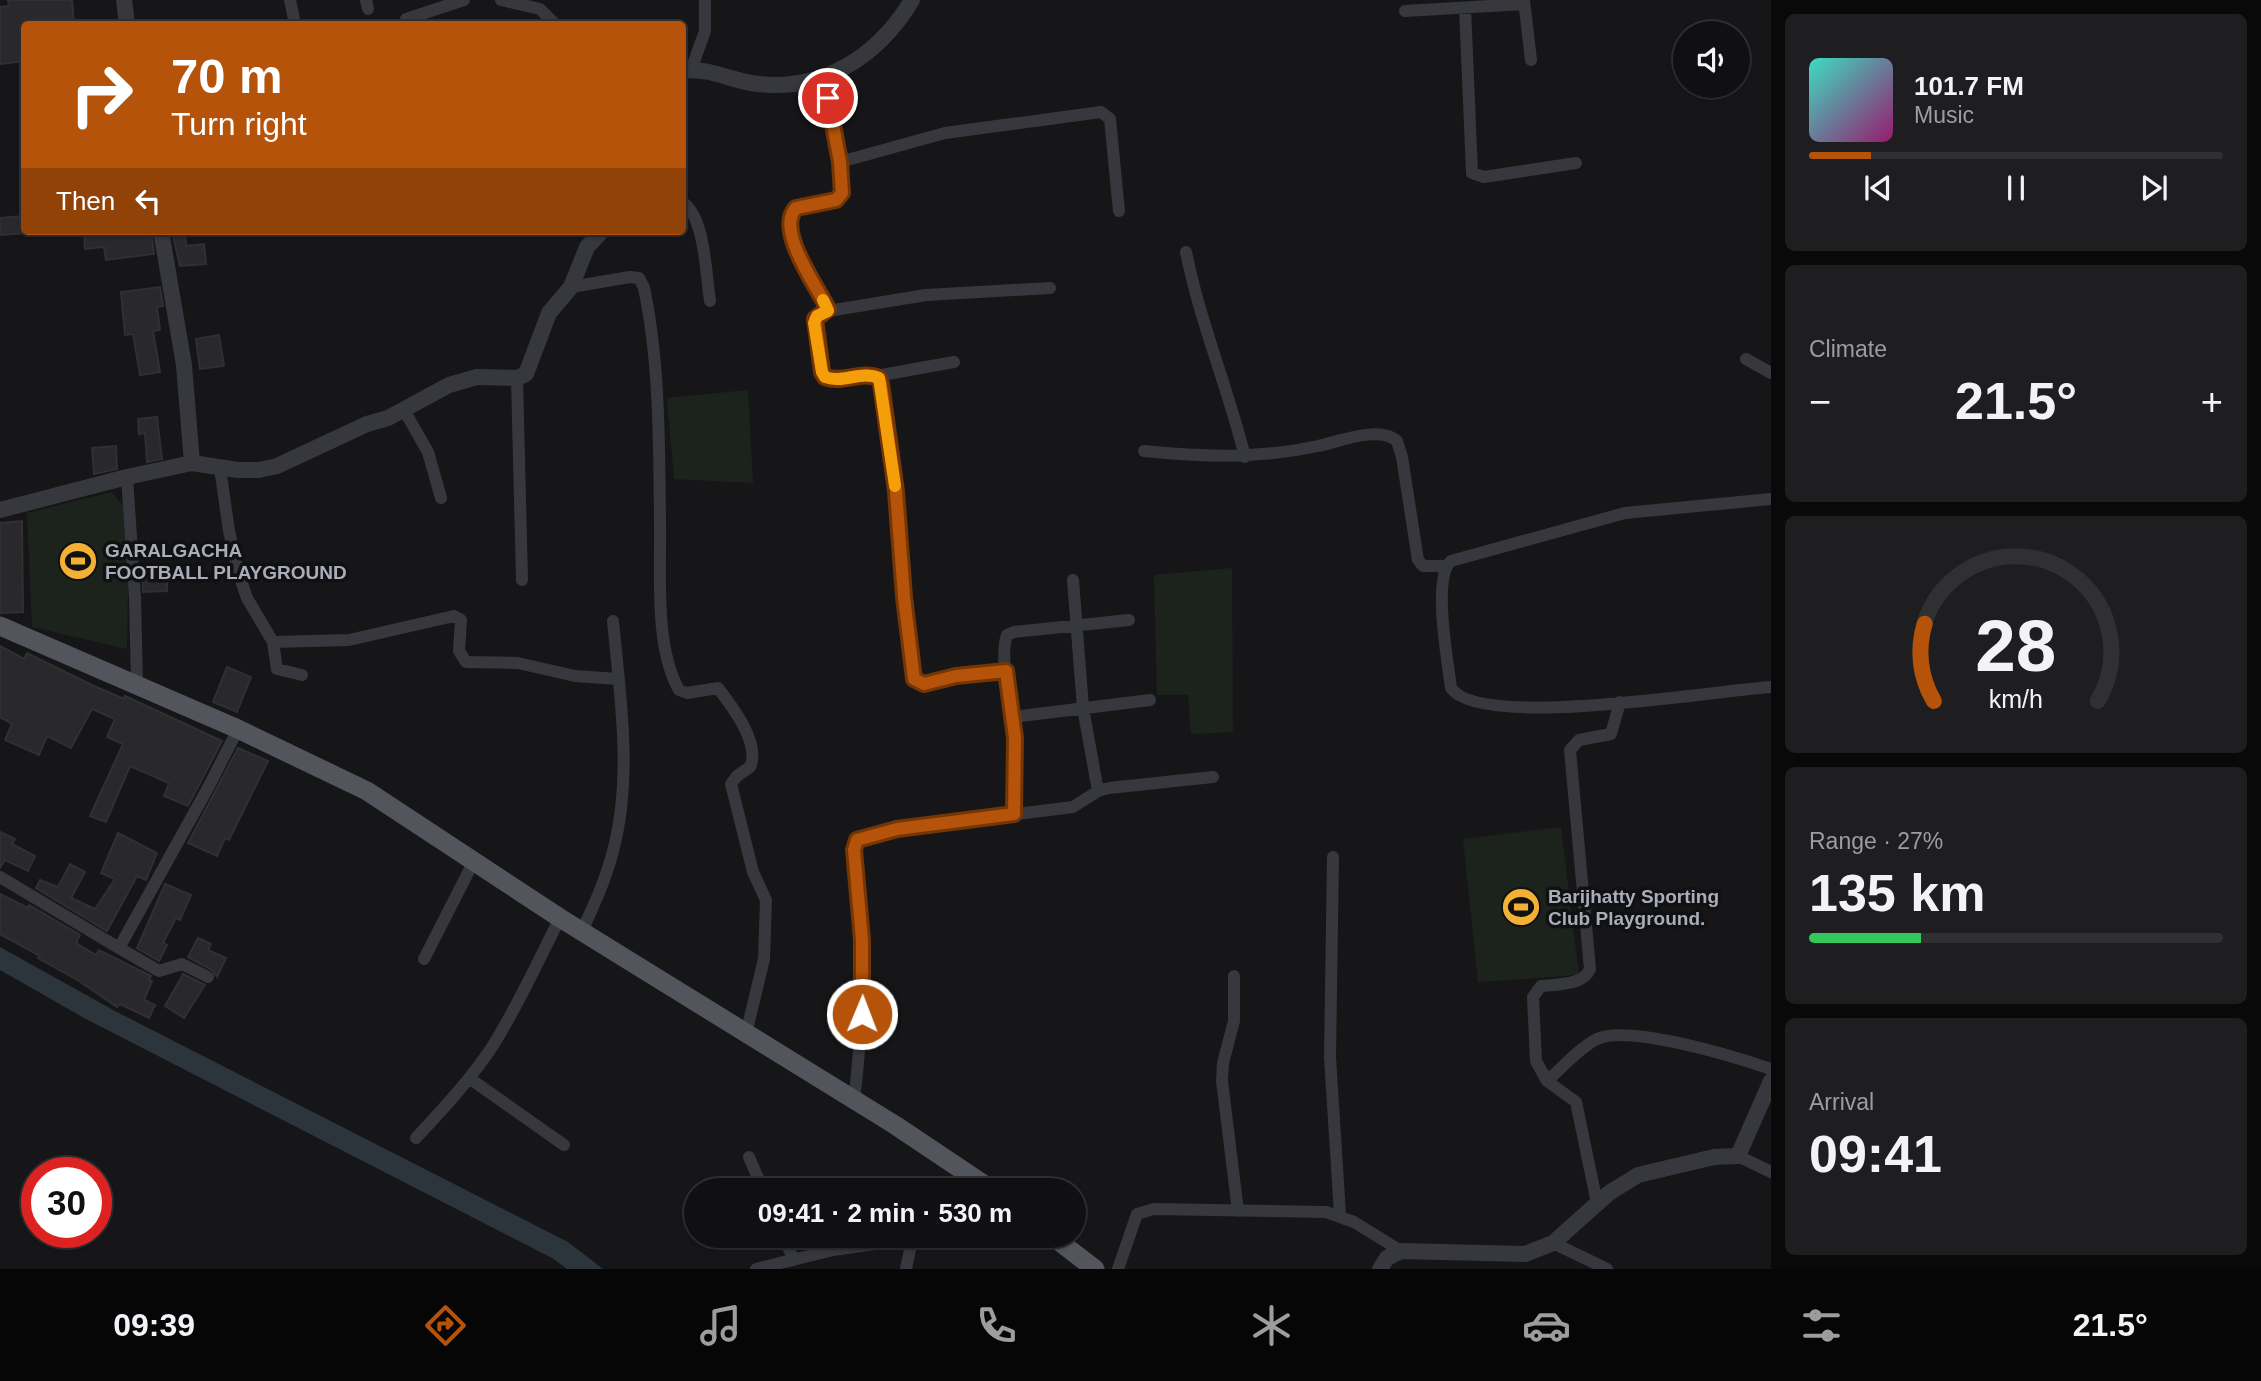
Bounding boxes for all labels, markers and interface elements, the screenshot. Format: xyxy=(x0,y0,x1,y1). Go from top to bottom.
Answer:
map controls xyxy=(1673,21,1750,98)
button: sound xyxy=(1673,21,1750,98)
icon: right xyxy=(56,49,147,140)
text: 70 m xyxy=(171,49,283,103)
pin xyxy=(798,68,858,128)
text: 101.7 FM xyxy=(1914,71,2024,101)
icon: arrive xyxy=(809,79,847,117)
text: Music xyxy=(1914,102,1974,128)
text: Turn right xyxy=(171,106,307,142)
icon: previous xyxy=(1859,169,1897,207)
icon: pause xyxy=(1997,169,2035,207)
icon: next xyxy=(2135,169,2173,207)
icon: left xyxy=(129,182,167,220)
text: Then xyxy=(56,186,115,216)
text: Climate xyxy=(1809,336,1887,362)
text: 21.5° xyxy=(1955,372,2077,430)
text: − xyxy=(1809,381,1831,423)
text: + xyxy=(2201,381,2223,423)
sports icon: GARALGACHA FOOTBALL PLAYGROUND xyxy=(57,540,99,582)
place label: GARALGACHA FOOTBALL PLAYGROUND xyxy=(105,540,347,583)
text: 28 xyxy=(1976,605,2056,686)
text: km/h xyxy=(1989,684,2043,712)
text: Range · 27% xyxy=(1809,828,1943,854)
text: 135 km xyxy=(1809,864,1985,922)
sports icon: Barijhatty Sporting Club Playground. xyxy=(1500,886,1542,928)
place label: Barijhatty Sporting Club Playground. xyxy=(1548,886,1719,929)
position arrow xyxy=(825,977,899,1051)
text: Arrival xyxy=(1809,1089,1874,1115)
text: 09:41 xyxy=(1809,1125,1942,1183)
speed limit sign: 30 xyxy=(21,1157,112,1248)
text: 09:41 · 2 min · 530 m xyxy=(758,1198,1012,1228)
icon: directions xyxy=(421,1301,470,1350)
icon: music xyxy=(696,1301,745,1350)
icon: phone xyxy=(972,1301,1021,1350)
icon: climate xyxy=(1247,1301,1296,1350)
icon: car xyxy=(1522,1301,1571,1350)
icon: filters xyxy=(1797,1301,1846,1350)
text: 09:39 xyxy=(113,1307,195,1343)
text: 21.5° xyxy=(2073,1307,2148,1343)

